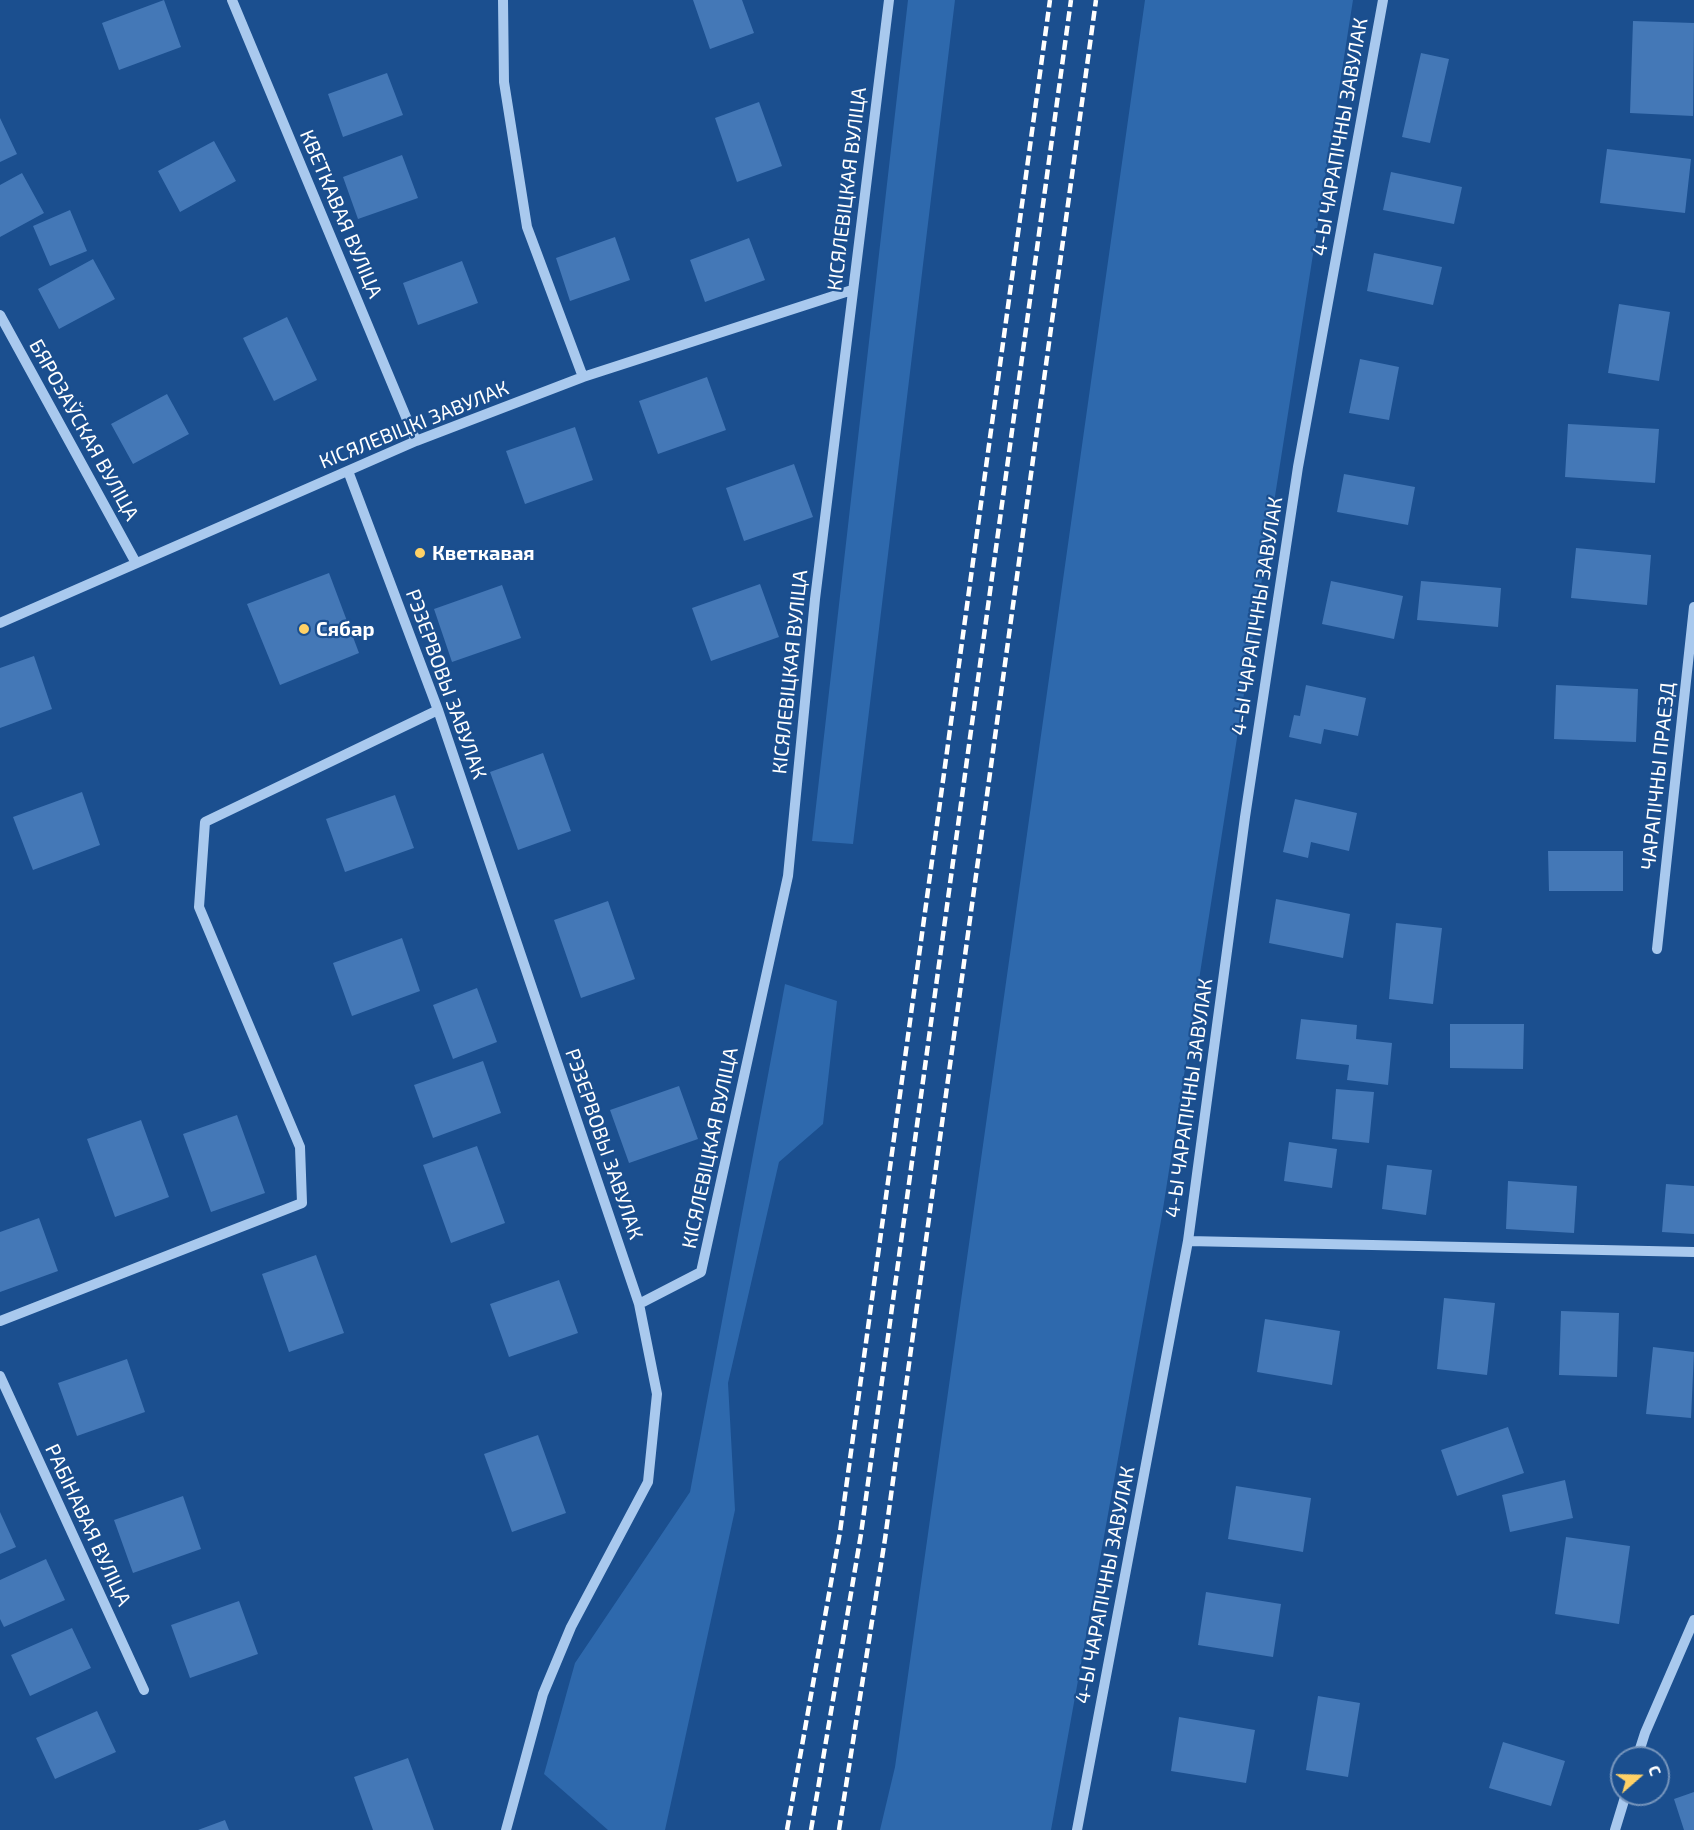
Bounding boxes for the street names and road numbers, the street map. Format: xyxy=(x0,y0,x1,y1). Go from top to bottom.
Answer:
street label: 4-Ы ЧАРАПІЧНЫ ЗАВУЛАК xyxy=(1307,16,1373,258)
street label: КІСЯЛЕВІЦКАЯ ВУЛІЦА xyxy=(823,86,871,292)
street label: КВЕТКАВАЯ ВУЛІЦА xyxy=(295,126,387,302)
street label: БЯРОЗАЎСКАЯ ВУЛІЦА xyxy=(24,335,144,525)
street label: КІСЯЛЕВІЦКІ ЗАВУЛАК xyxy=(316,376,512,474)
street label: 4-Ы ЧАРАПІЧНЫ ЗАВУЛАК xyxy=(1226,495,1288,737)
street label: КІСЯЛЕВІЦКАЯ ВУЛІЦА xyxy=(767,569,813,775)
street label: РЭЗЕРВОВЫ ЗАВУЛАК xyxy=(400,586,492,782)
street label: ЧАРАПІЧНЫ ПРАЕЗД xyxy=(1636,681,1680,871)
street label: 4-Ы ЧАРАПІЧНЫ ЗАВУЛАК xyxy=(1160,977,1218,1219)
street label: РЭЗЕРВОВЫ ЗАВУЛАК xyxy=(560,1045,648,1243)
street label: КІСЯЛЕВІЦКАЯ ВУЛІЦА xyxy=(677,1045,743,1251)
street label: РАБІНАВАЯ ВУЛІЦА xyxy=(40,1440,136,1610)
street label: 4-Ы ЧАРАПІЧНЫ ЗАВУЛАК xyxy=(1070,1464,1140,1706)

